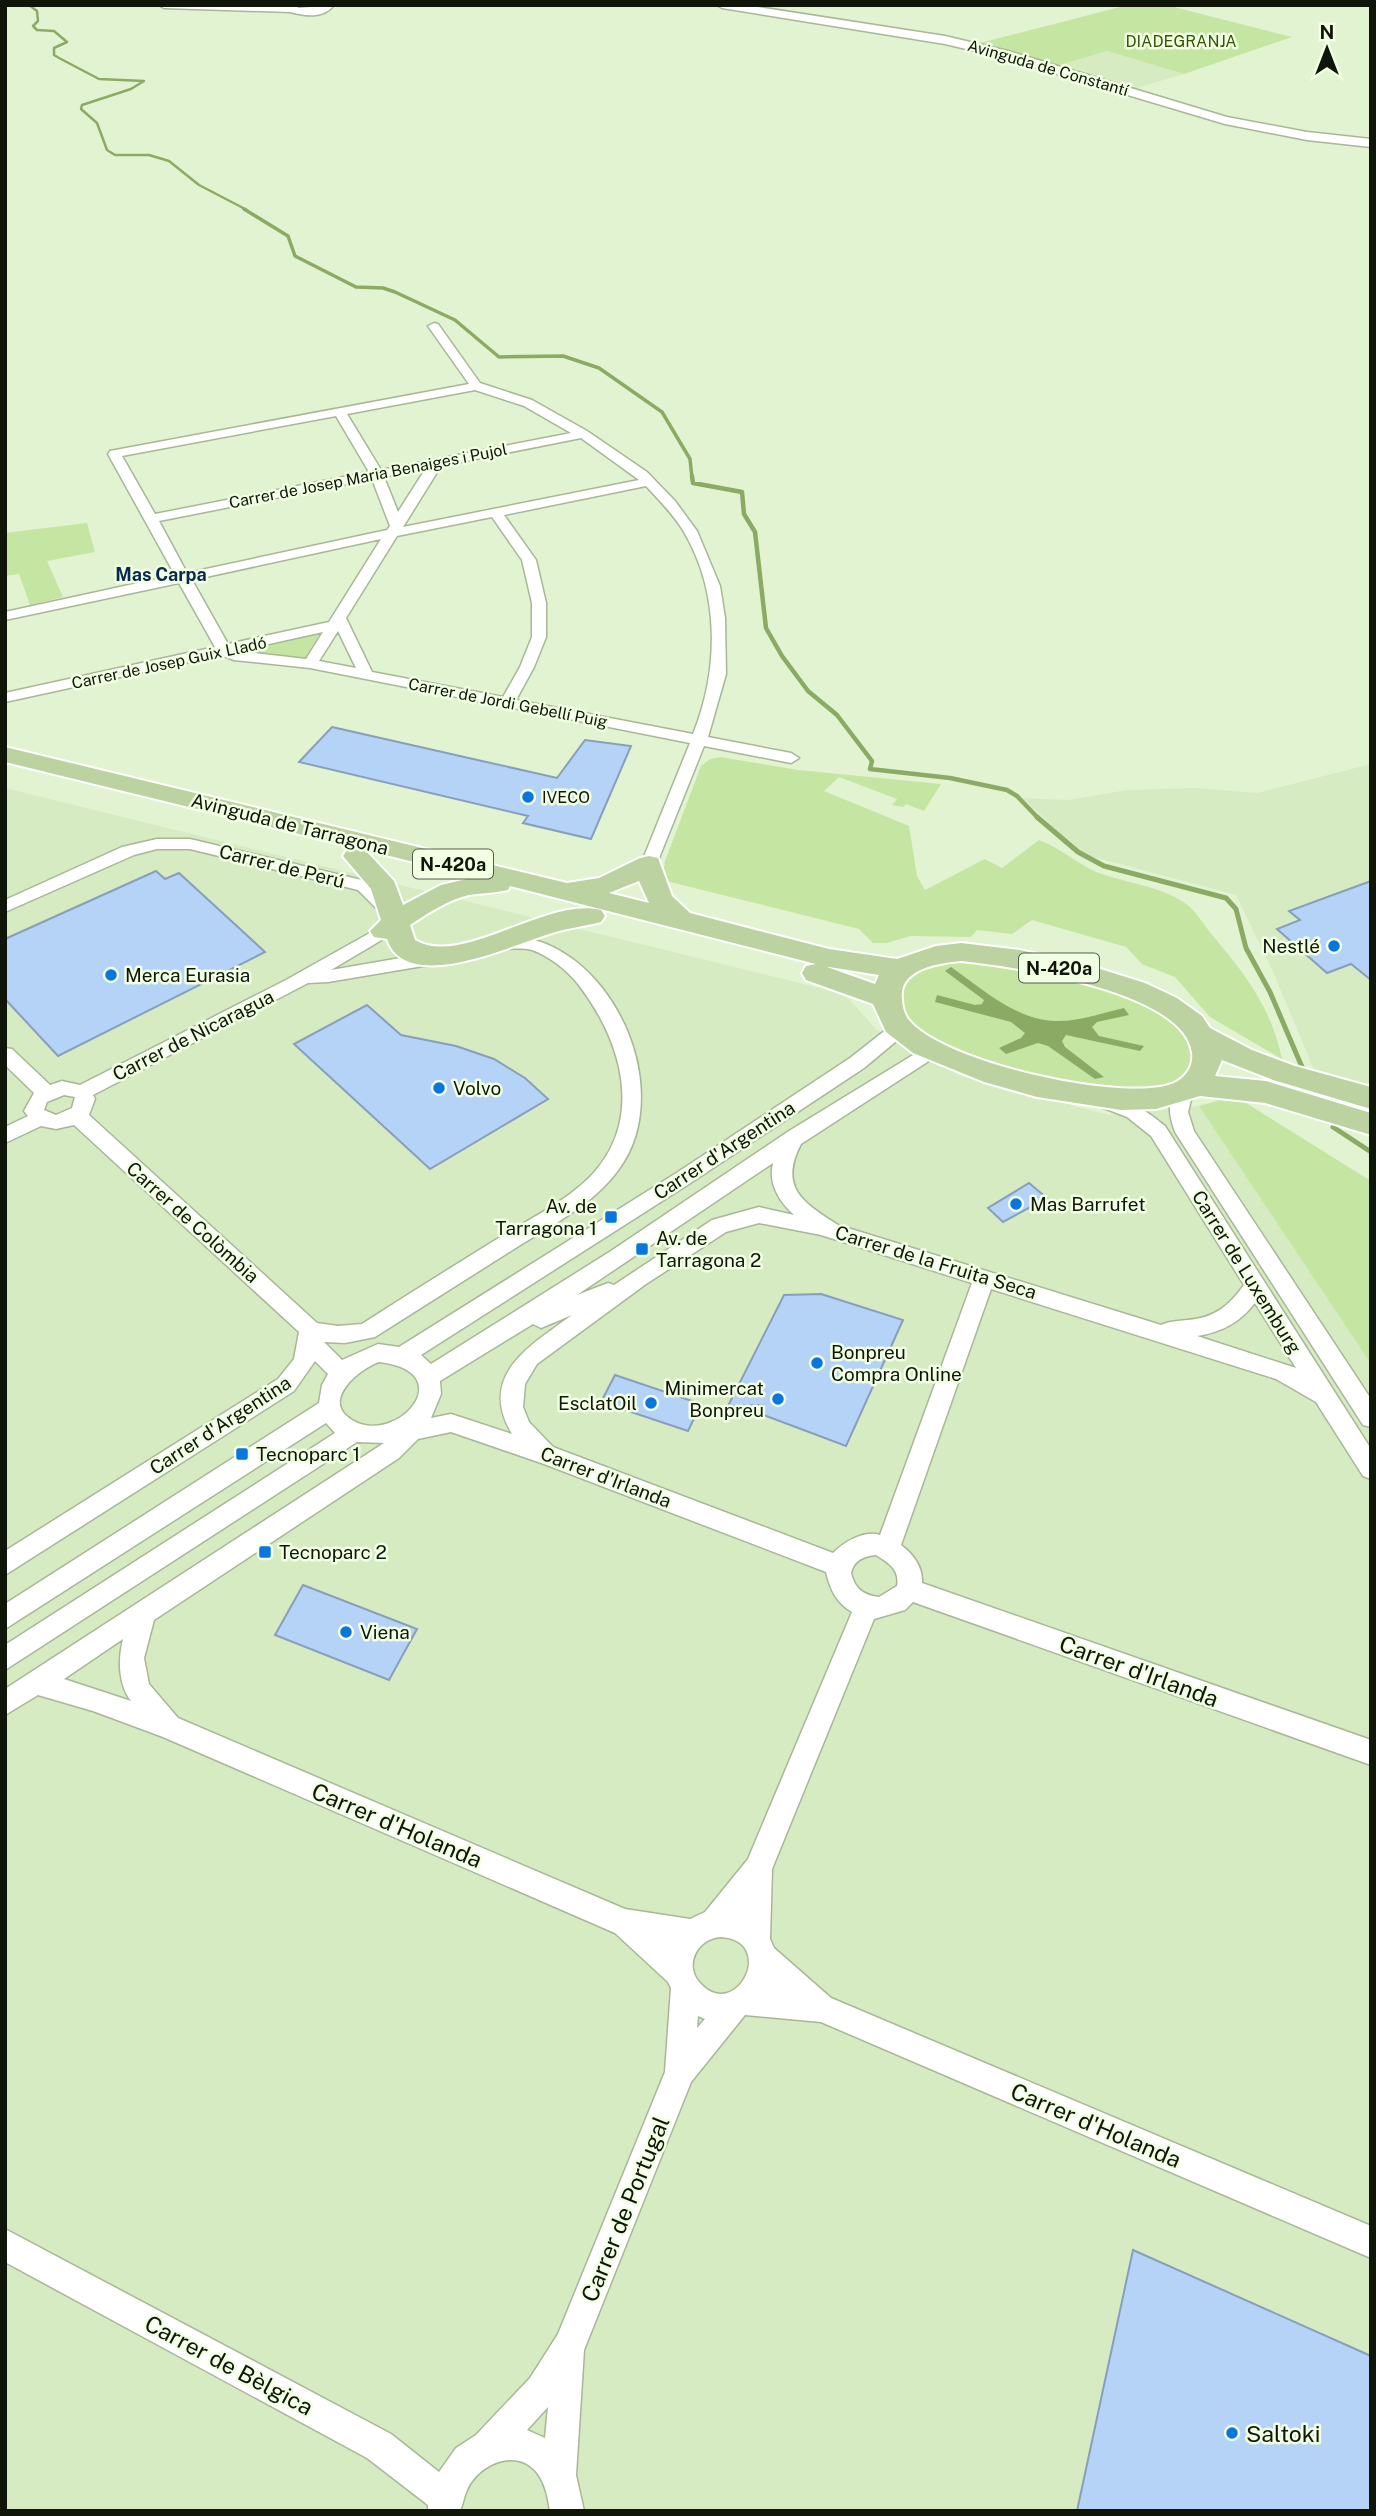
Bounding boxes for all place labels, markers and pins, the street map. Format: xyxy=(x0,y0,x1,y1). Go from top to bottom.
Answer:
place label: IVECO xyxy=(542,788,590,807)
marker: IVECO xyxy=(520,789,536,805)
place label: Nestlé xyxy=(1262,935,1320,957)
marker: Nestlé xyxy=(1326,938,1342,954)
place label: Merca Eurasia xyxy=(125,964,250,986)
marker: Merca Eurasia xyxy=(103,967,119,983)
place label: Volvo xyxy=(453,1077,501,1099)
marker: Volvo xyxy=(431,1080,447,1096)
place label: Mas Barrufet xyxy=(1030,1193,1146,1215)
place label: Av. de Tarragona 1 xyxy=(495,1195,597,1239)
marker: Mas Barrufet xyxy=(1008,1196,1024,1212)
marker: Av. de Tarragona 1 xyxy=(603,1209,619,1225)
place label: Av. de Tarragona 2 xyxy=(656,1227,761,1271)
marker: Av. de Tarragona 2 xyxy=(634,1241,650,1257)
place label: Bonpreu Compra Online xyxy=(831,1341,962,1385)
marker: Bonpreu Compra Online xyxy=(809,1355,825,1371)
place label: Minimercat Bonpreu xyxy=(664,1377,764,1421)
marker: Minimercat Bonpreu xyxy=(770,1391,786,1407)
place label: EsclatOil xyxy=(558,1392,637,1414)
marker: EsclatOil xyxy=(643,1395,659,1411)
place label: Tecnoparc 1 xyxy=(256,1443,360,1465)
marker: Tecnoparc 1 xyxy=(234,1446,250,1462)
place label: Tecnoparc 2 xyxy=(279,1541,387,1563)
marker: Tecnoparc 2 xyxy=(257,1544,273,1560)
place label: Viena xyxy=(360,1621,410,1643)
marker: Viena xyxy=(338,1624,354,1640)
place label: Saltoki xyxy=(1246,2420,1320,2447)
marker: Saltoki xyxy=(1224,2425,1240,2441)

